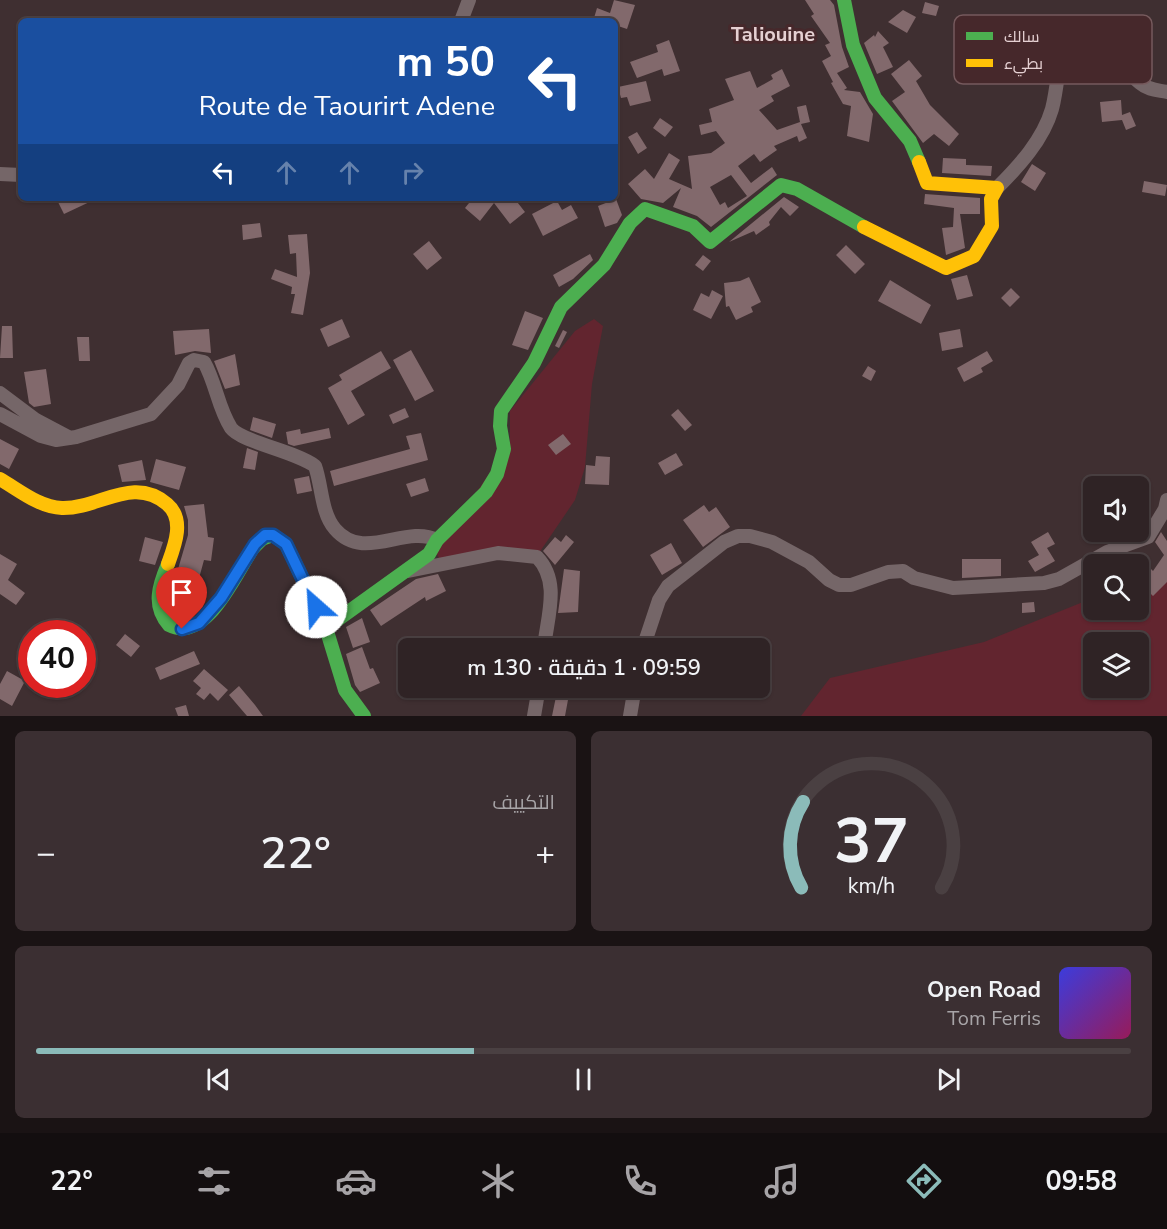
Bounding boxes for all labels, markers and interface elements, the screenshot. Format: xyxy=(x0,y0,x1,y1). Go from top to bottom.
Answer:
legend xyxy=(954,15,1152,84)
district label: Taliouine xyxy=(731,21,815,48)
text: سالك xyxy=(1004,26,1039,48)
text: 50 m xyxy=(396,34,495,91)
icon: left xyxy=(516,42,594,120)
text: بطيء xyxy=(1004,53,1043,77)
text: Route de Taourirt Adene xyxy=(199,88,495,125)
icon: left xyxy=(207,156,240,189)
icon: ahead xyxy=(270,156,303,189)
icon: ahead xyxy=(333,156,366,189)
icon: right xyxy=(396,156,429,189)
map controls xyxy=(1083,476,1149,698)
button: sound xyxy=(1083,476,1149,542)
button: search xyxy=(1083,554,1149,620)
pin xyxy=(156,567,207,629)
position arrow xyxy=(284,575,348,639)
icon: arrive xyxy=(165,576,198,609)
speed limit sign: 40 xyxy=(18,620,96,698)
button: layers xyxy=(1083,632,1149,698)
text: 09:59 · 1 دقيقة · 130 m xyxy=(467,653,701,683)
text: التكييف xyxy=(492,789,555,816)
text: 37 xyxy=(834,799,909,884)
text: 22° xyxy=(260,823,331,884)
text: − xyxy=(36,831,56,876)
text: + xyxy=(535,831,555,876)
text: km/h xyxy=(848,871,895,901)
text: Open Road xyxy=(927,975,1041,1005)
text: Tom Ferris xyxy=(947,1005,1041,1032)
icon: previous xyxy=(202,1063,235,1096)
icon: pause xyxy=(567,1063,600,1096)
icon: next xyxy=(932,1063,965,1096)
icon: filters xyxy=(193,1160,235,1202)
icon: car xyxy=(335,1160,377,1202)
icon: climate xyxy=(477,1160,519,1202)
icon: phone xyxy=(619,1160,661,1202)
icon: music xyxy=(761,1160,803,1202)
icon: directions xyxy=(903,1160,945,1202)
text: 22° xyxy=(50,1163,93,1200)
text: 09:58 xyxy=(1045,1163,1117,1200)

